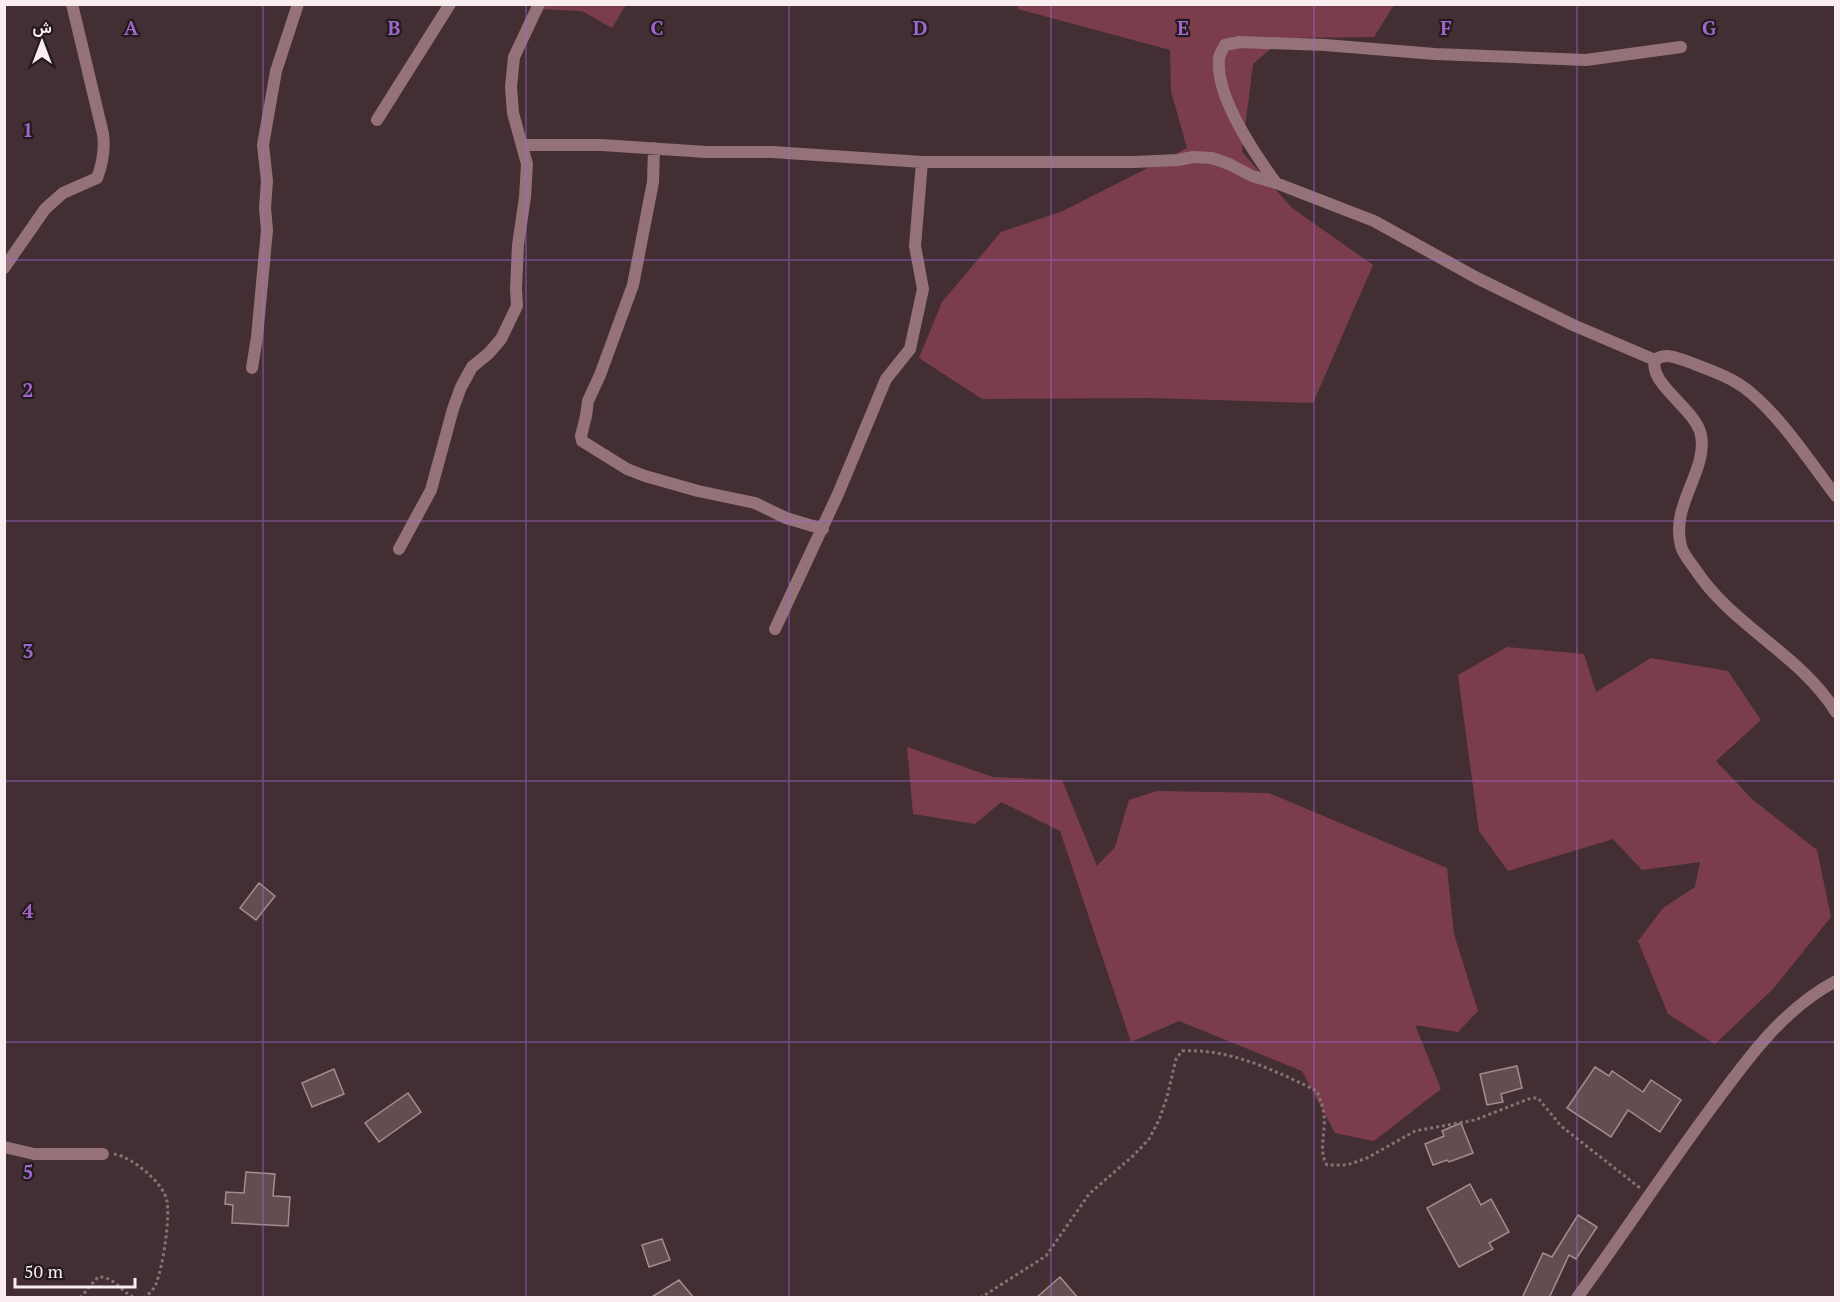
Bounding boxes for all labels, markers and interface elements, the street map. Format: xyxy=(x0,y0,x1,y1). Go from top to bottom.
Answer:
north arrow xyxy=(12,12,72,72)
text: A xyxy=(124,14,139,41)
text: B xyxy=(388,14,401,41)
text: C xyxy=(650,14,664,41)
text: D xyxy=(913,14,927,41)
text: E xyxy=(1177,14,1189,41)
text: F xyxy=(1440,14,1452,41)
text: G xyxy=(1702,14,1716,41)
text: ش xyxy=(32,16,52,38)
text: 1 xyxy=(22,116,34,143)
text: 2 xyxy=(22,376,34,403)
text: 3 xyxy=(22,637,34,664)
text: 4 xyxy=(22,897,34,924)
text: 5 xyxy=(22,1158,34,1185)
scale bar xyxy=(15,1251,135,1289)
text: 50 m xyxy=(24,1259,64,1283)

